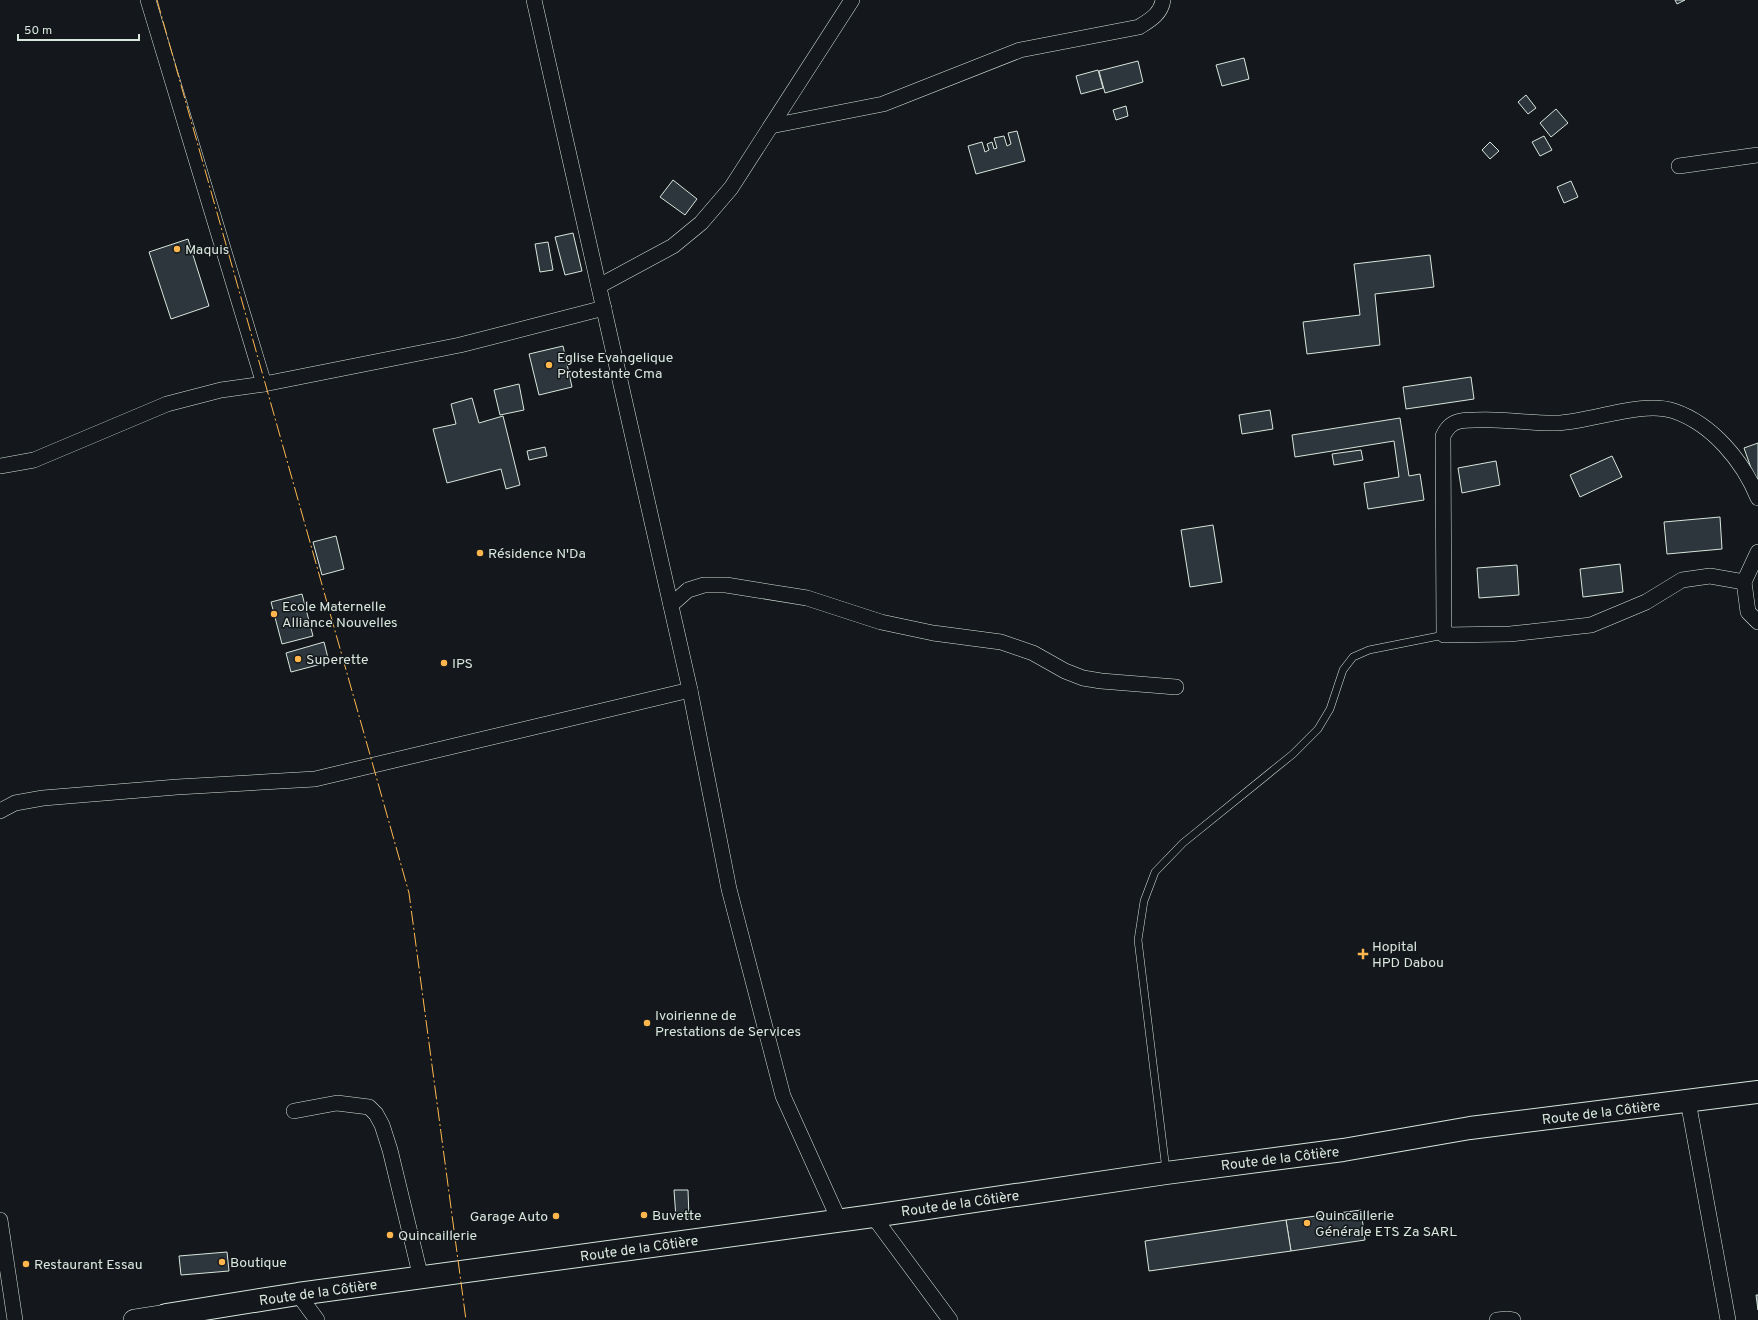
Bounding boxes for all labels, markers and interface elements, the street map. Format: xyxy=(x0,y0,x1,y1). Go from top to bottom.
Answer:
scale bar xyxy=(18,16,139,42)
text: 50 m xyxy=(24,23,52,39)
place label: Maquis xyxy=(185,242,229,259)
marker: Maquis xyxy=(172,244,182,254)
place label: Eglise Evangelique Protestante Cma xyxy=(557,350,673,383)
marker: Eglise Evangelique Protestante Cma xyxy=(544,360,554,370)
place label: Résidence N'Da xyxy=(488,546,586,563)
marker: Résidence N'Da xyxy=(475,548,485,558)
place label: Ecole Maternelle Alliance Nouvelles xyxy=(282,599,398,632)
marker: Ecole Maternelle Alliance Nouvelles xyxy=(269,609,279,619)
place label: Superette xyxy=(306,652,368,669)
marker: Superette xyxy=(293,654,303,664)
place label: IPS xyxy=(452,656,473,673)
marker: IPS xyxy=(439,658,449,668)
place label: Hopital HPD Dabou xyxy=(1372,939,1444,972)
marker: Hopital HPD Dabou xyxy=(1357,948,1369,960)
place label: Ivoirienne de Prestations de Services xyxy=(655,1008,801,1041)
marker: Ivoirienne de Prestations de Services xyxy=(642,1018,652,1028)
street label: Route de la Côtière xyxy=(1541,1098,1661,1129)
street label: Route de la Côtière xyxy=(1220,1144,1340,1175)
street label: Route de la Côtière xyxy=(900,1188,1020,1221)
place label: Buvette xyxy=(652,1208,701,1225)
place label: Quincaillerie Générale ETS Za SARL xyxy=(1315,1208,1457,1241)
place label: Garage Auto xyxy=(470,1209,548,1226)
marker: Buvette xyxy=(639,1210,649,1220)
marker: Garage Auto xyxy=(551,1211,561,1221)
marker: Quincaillerie Générale ETS Za SARL xyxy=(1302,1218,1312,1228)
place label: Quincaillerie xyxy=(398,1228,477,1245)
marker: Quincaillerie xyxy=(385,1230,395,1240)
street label: Route de la Côtière xyxy=(579,1233,699,1266)
place label: Boutique xyxy=(230,1255,287,1272)
place label: Restaurant Essau xyxy=(34,1257,143,1274)
marker: Boutique xyxy=(217,1257,227,1267)
marker: Restaurant Essau xyxy=(21,1259,31,1269)
street label: Route de la Côtière xyxy=(258,1277,378,1310)

